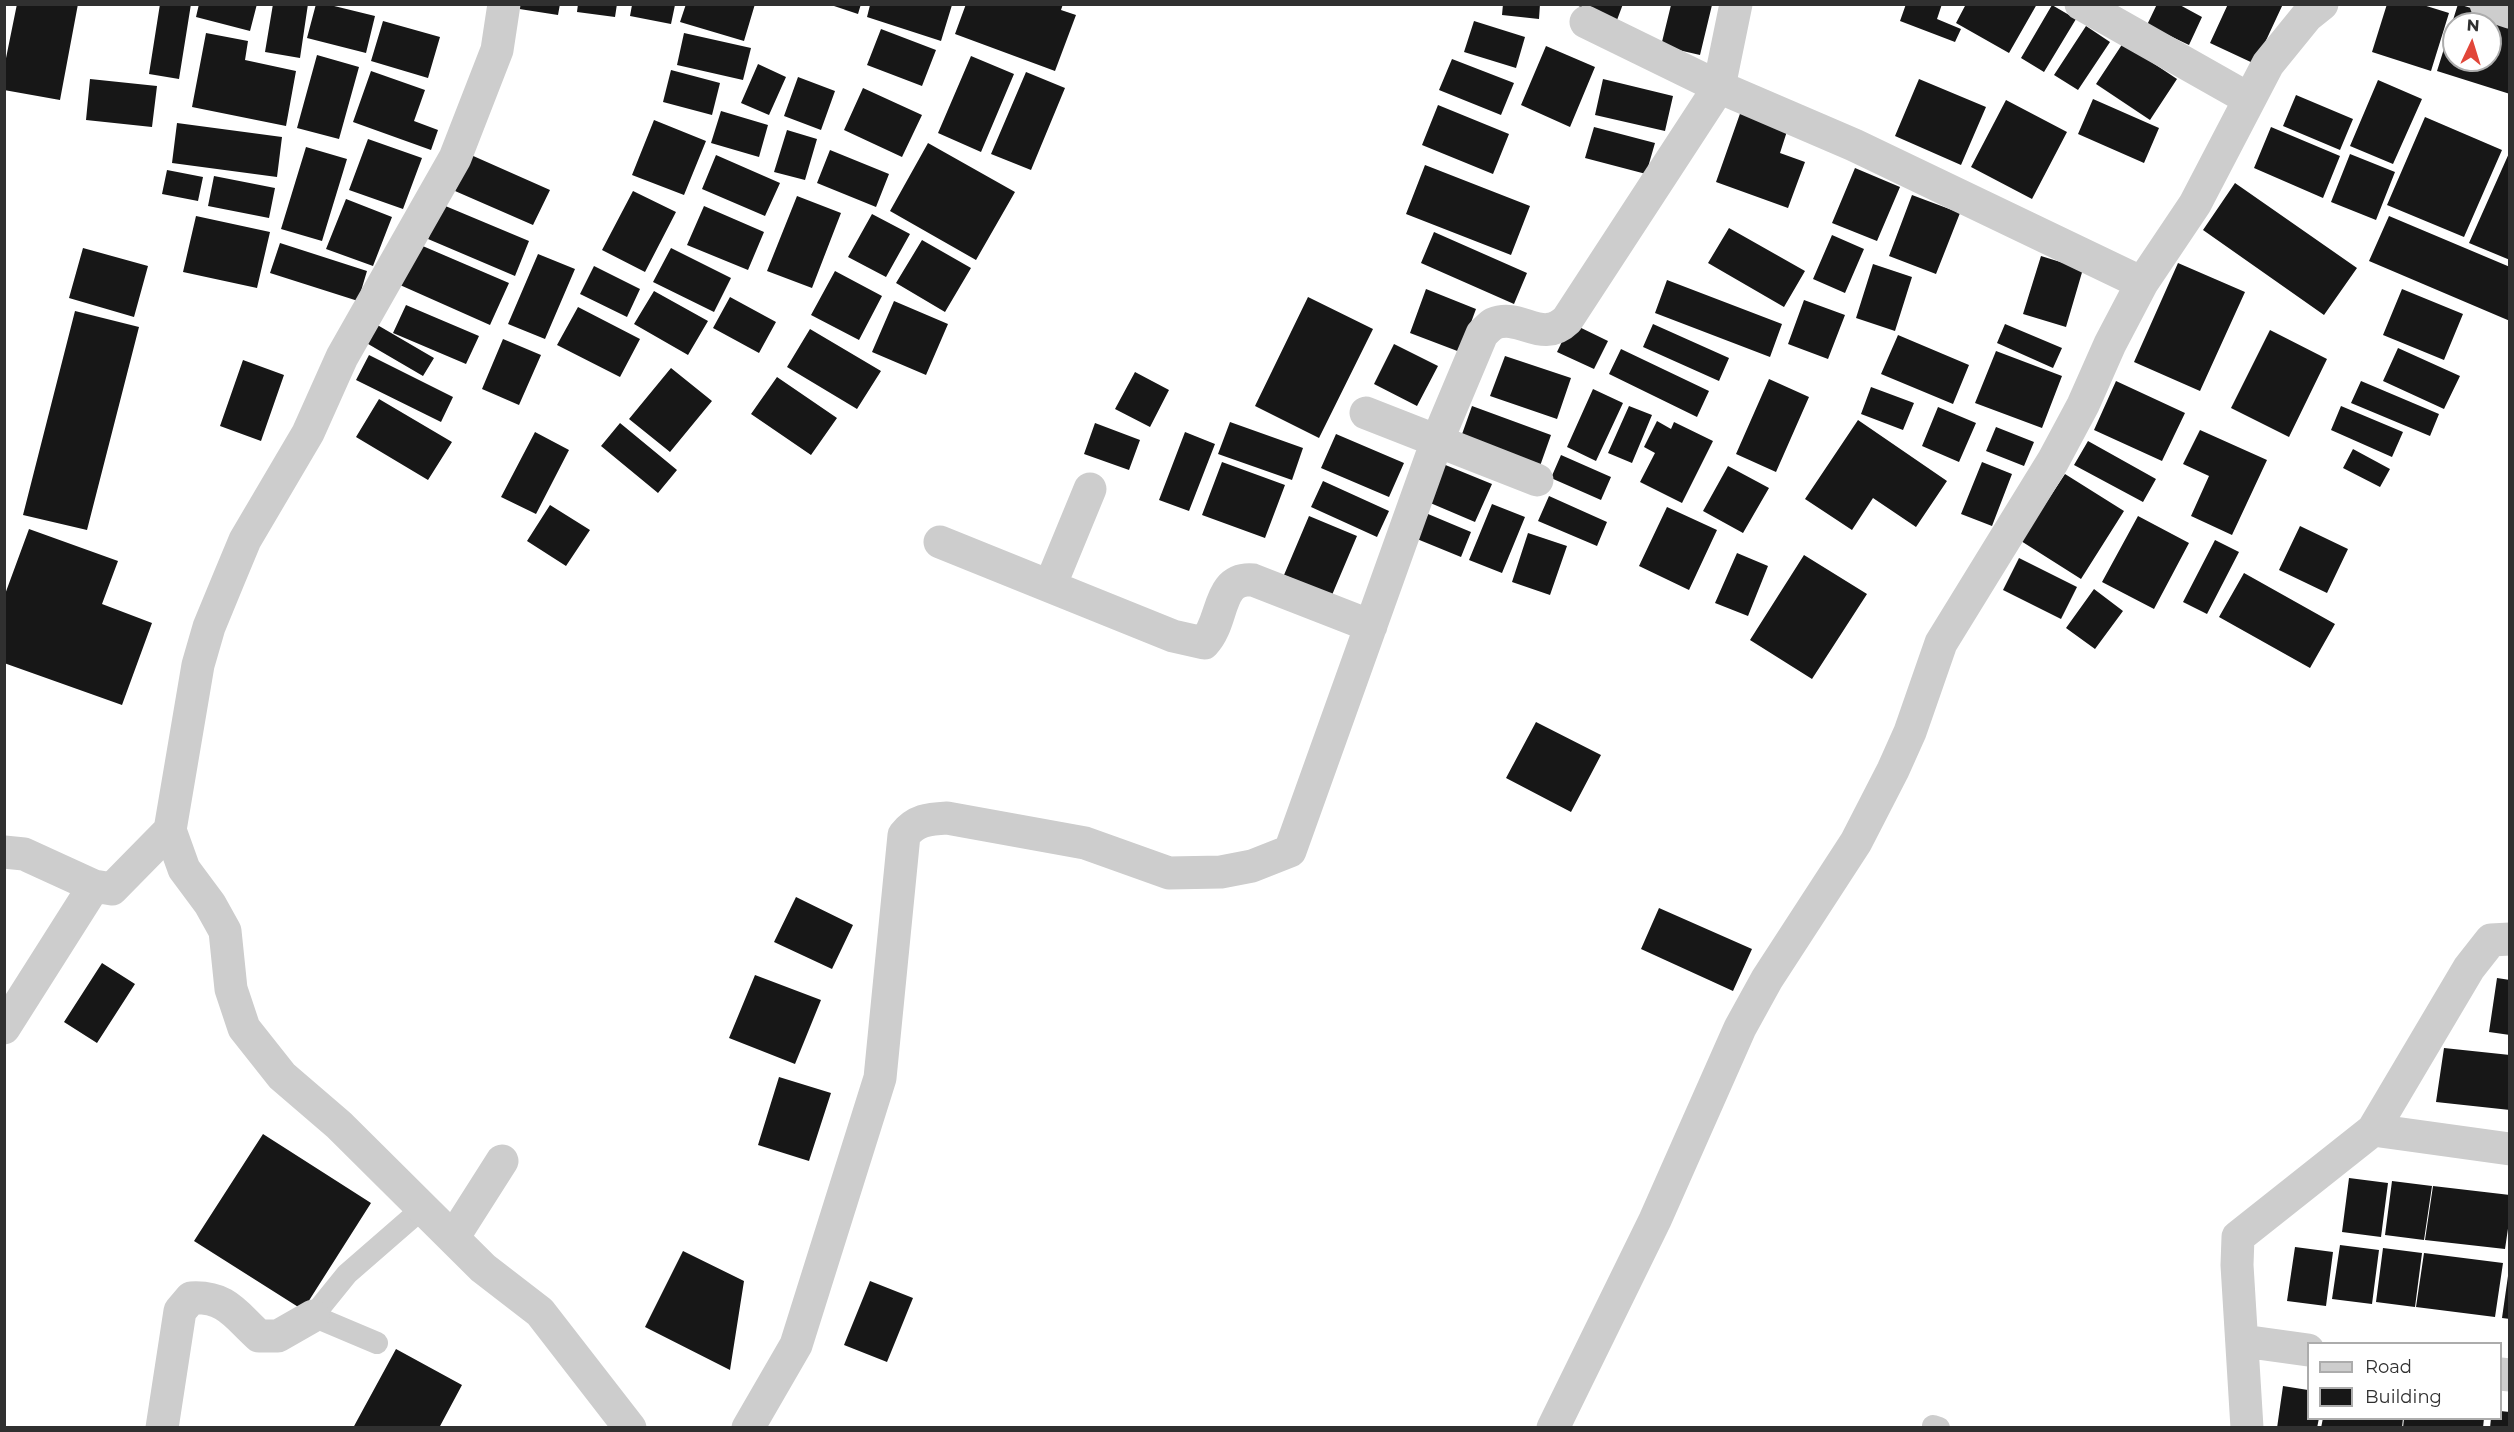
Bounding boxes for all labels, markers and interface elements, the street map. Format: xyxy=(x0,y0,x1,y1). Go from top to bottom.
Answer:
north arrow xyxy=(2442,12,2502,72)
text: N xyxy=(2466,16,2480,35)
legend xyxy=(2307,1342,2502,1420)
text: Road xyxy=(2365,1356,2412,1378)
text: Building xyxy=(2365,1386,2442,1408)

